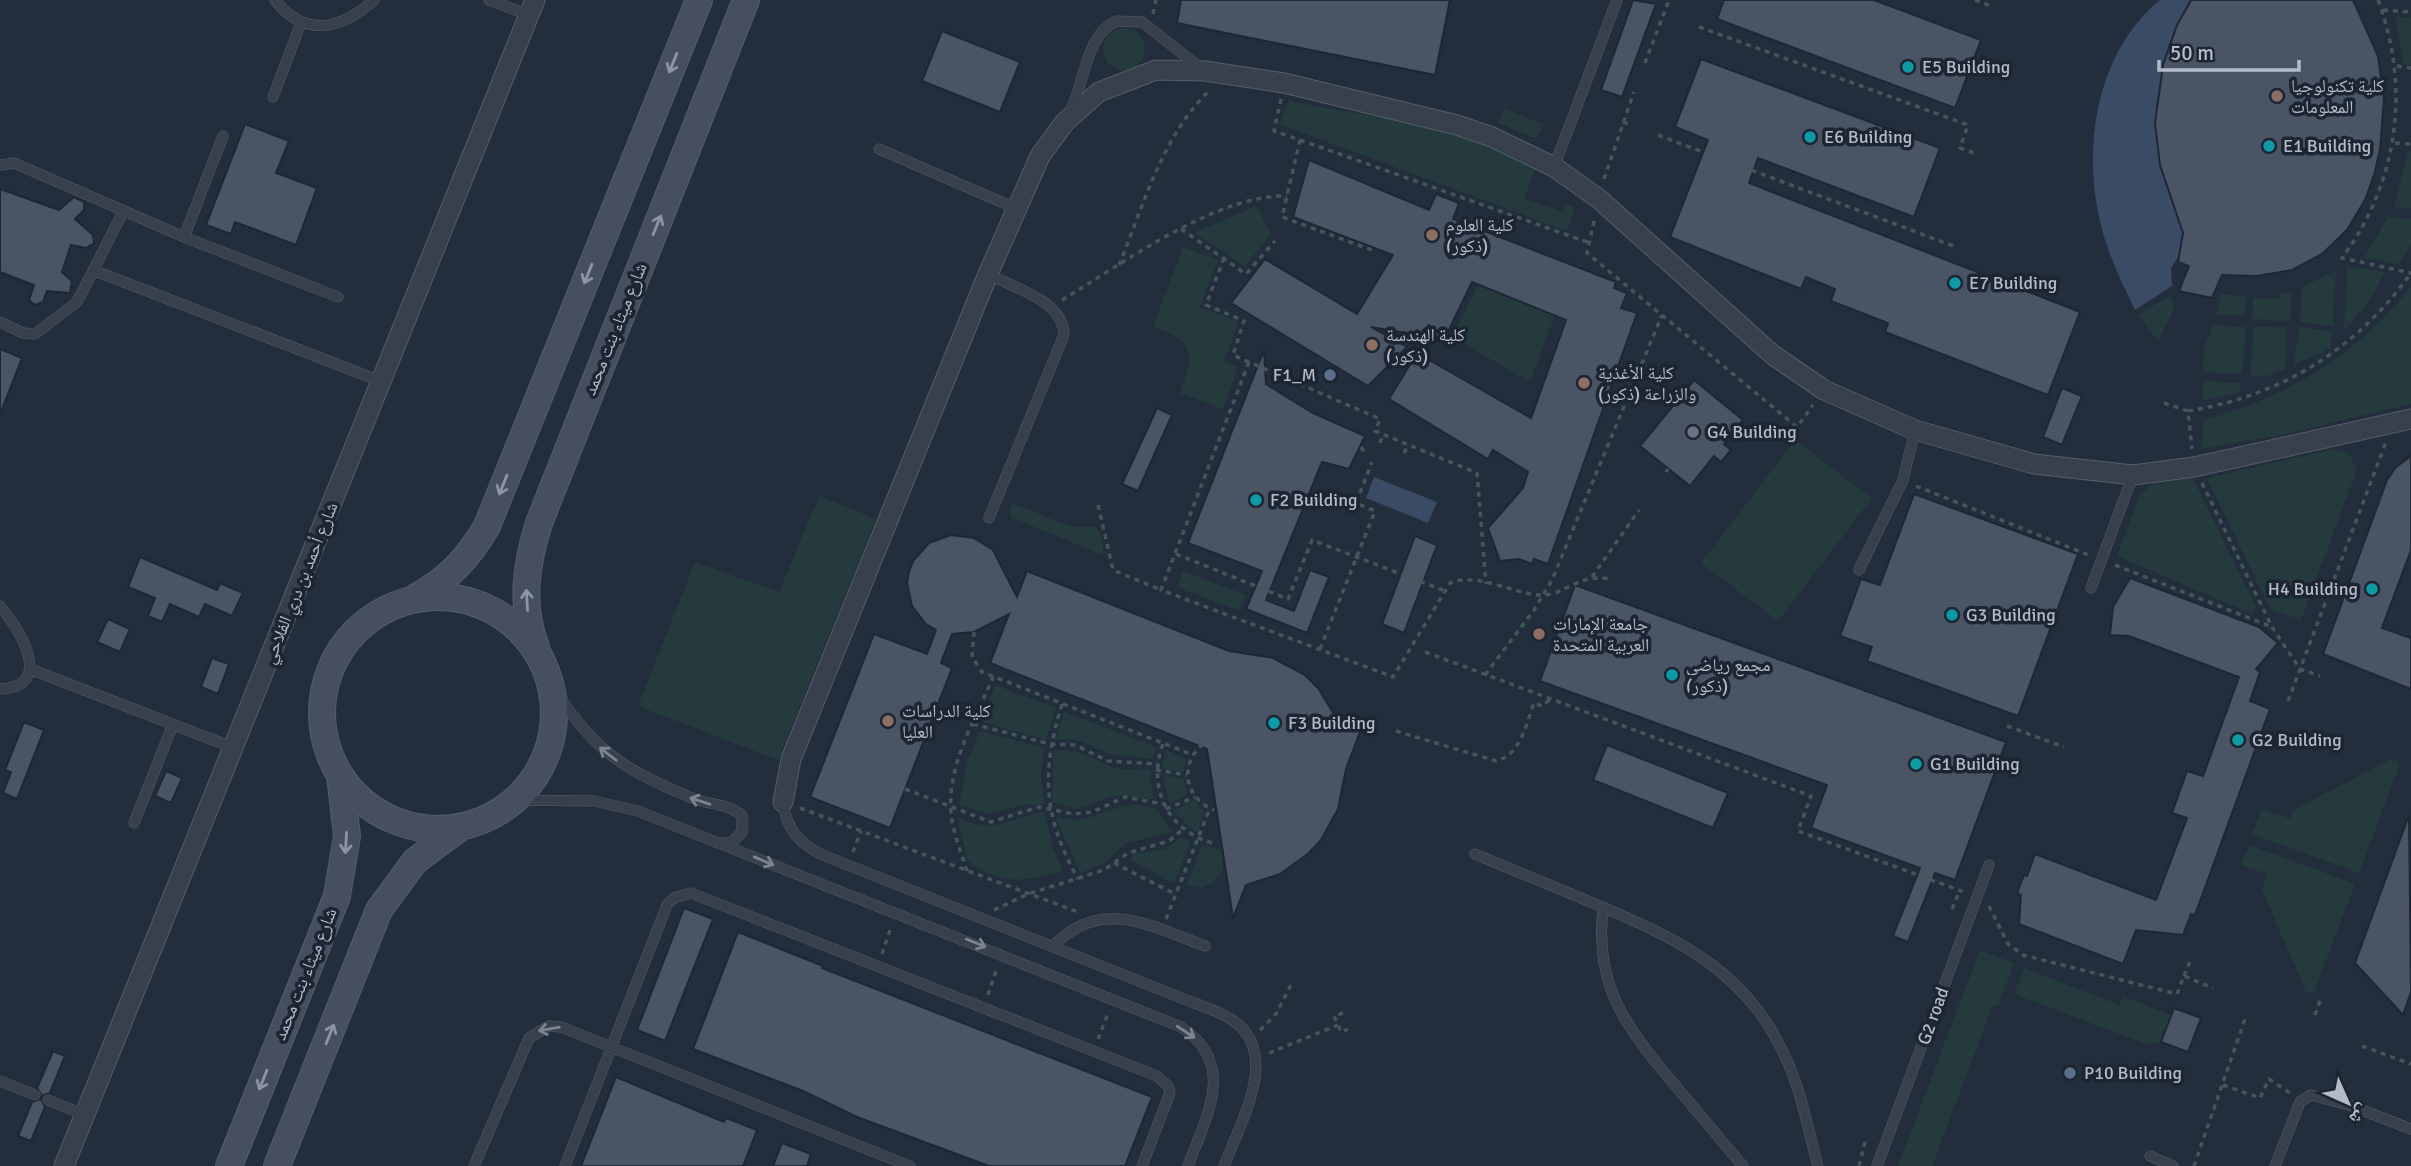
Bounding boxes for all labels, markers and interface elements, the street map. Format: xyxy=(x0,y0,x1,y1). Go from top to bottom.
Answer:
scale bar xyxy=(2159,28,2299,72)
text: 50 m xyxy=(2170,40,2214,66)
one-way arrow xyxy=(666,52,679,74)
place label: E5 Building xyxy=(1922,56,2010,78)
marker: E5 Building xyxy=(1900,59,1916,75)
place label: كلية تكنولوجيا المعلومات xyxy=(2291,75,2385,118)
marker: كلية تكنولوجيا المعلومات xyxy=(2269,88,2285,104)
place label: E6 Building xyxy=(1824,126,1912,148)
marker: E6 Building xyxy=(1802,129,1818,145)
place label: E1 Building xyxy=(2283,135,2371,157)
marker: E1 Building xyxy=(2261,138,2277,154)
one-way arrow xyxy=(651,214,664,236)
place label: كلية العلوم (ذكور) xyxy=(1446,214,1514,257)
marker: كلية العلوم (ذكور) xyxy=(1424,227,1440,243)
street label: شارع ميثاء بنت محمد xyxy=(578,260,652,398)
one-way arrow xyxy=(581,263,594,285)
place label: E7 Building xyxy=(1969,272,2057,294)
marker: E7 Building xyxy=(1947,275,1963,291)
place label: كلية الهندسة (ذكور) xyxy=(1386,324,1466,367)
marker: كلية الهندسة (ذكور) xyxy=(1364,337,1380,353)
place label: كلية الأغذية والزراعة (ذكور) xyxy=(1598,362,1696,405)
place label: F1_M xyxy=(1273,364,1316,386)
marker: F1_M xyxy=(1322,367,1338,383)
marker: كلية الأغذية والزراعة (ذكور) xyxy=(1576,375,1592,391)
place label: G4 Building xyxy=(1707,421,1797,443)
marker: G4 Building xyxy=(1685,424,1701,440)
one-way arrow xyxy=(496,474,509,496)
place label: F2 Building xyxy=(1270,489,1357,511)
marker: F2 Building xyxy=(1248,492,1264,508)
street label: شارع أحمد بن دري الفلاحي xyxy=(257,499,346,668)
place label: H4 Building xyxy=(2268,578,2358,600)
marker: H4 Building xyxy=(2364,581,2380,597)
one-way arrow xyxy=(520,588,533,611)
place label: G3 Building xyxy=(1966,604,2056,626)
marker: G3 Building xyxy=(1944,607,1960,623)
place label: جامعة الإمارات العربية المتحدة xyxy=(1553,613,1649,656)
marker: جامعة الإمارات العربية المتحدة xyxy=(1531,626,1547,642)
place label: مجمع رياضي (ذكور) xyxy=(1686,654,1770,697)
marker: مجمع رياضي (ذكور) xyxy=(1664,667,1680,683)
place label: كلية الدراسات العليا xyxy=(902,700,991,743)
place label: F3 Building xyxy=(1288,712,1375,734)
marker: كلية الدراسات العليا xyxy=(880,713,896,729)
marker: F3 Building xyxy=(1266,715,1282,731)
place label: G2 Building xyxy=(2252,729,2342,751)
marker: G2 Building xyxy=(2230,732,2246,748)
one-way arrow xyxy=(599,746,617,761)
place label: G1 Building xyxy=(1930,753,2020,775)
marker: G1 Building xyxy=(1908,756,1924,772)
one-way arrow xyxy=(690,793,712,806)
one-way arrow xyxy=(339,831,352,854)
one-way arrow xyxy=(753,855,775,868)
street label: شارع ميثاء بنت محمد xyxy=(268,905,342,1043)
one-way arrow xyxy=(965,938,987,951)
street label: G2 road xyxy=(1912,984,1954,1048)
one-way arrow xyxy=(538,1023,560,1036)
one-way arrow xyxy=(324,1024,337,1046)
one-way arrow xyxy=(1175,1025,1195,1039)
place label: P10 Building xyxy=(2084,1062,2182,1084)
marker: P10 Building xyxy=(2062,1065,2078,1081)
north arrow xyxy=(2313,1068,2383,1138)
one-way arrow xyxy=(256,1069,269,1090)
text: ش xyxy=(2344,1099,2375,1130)

